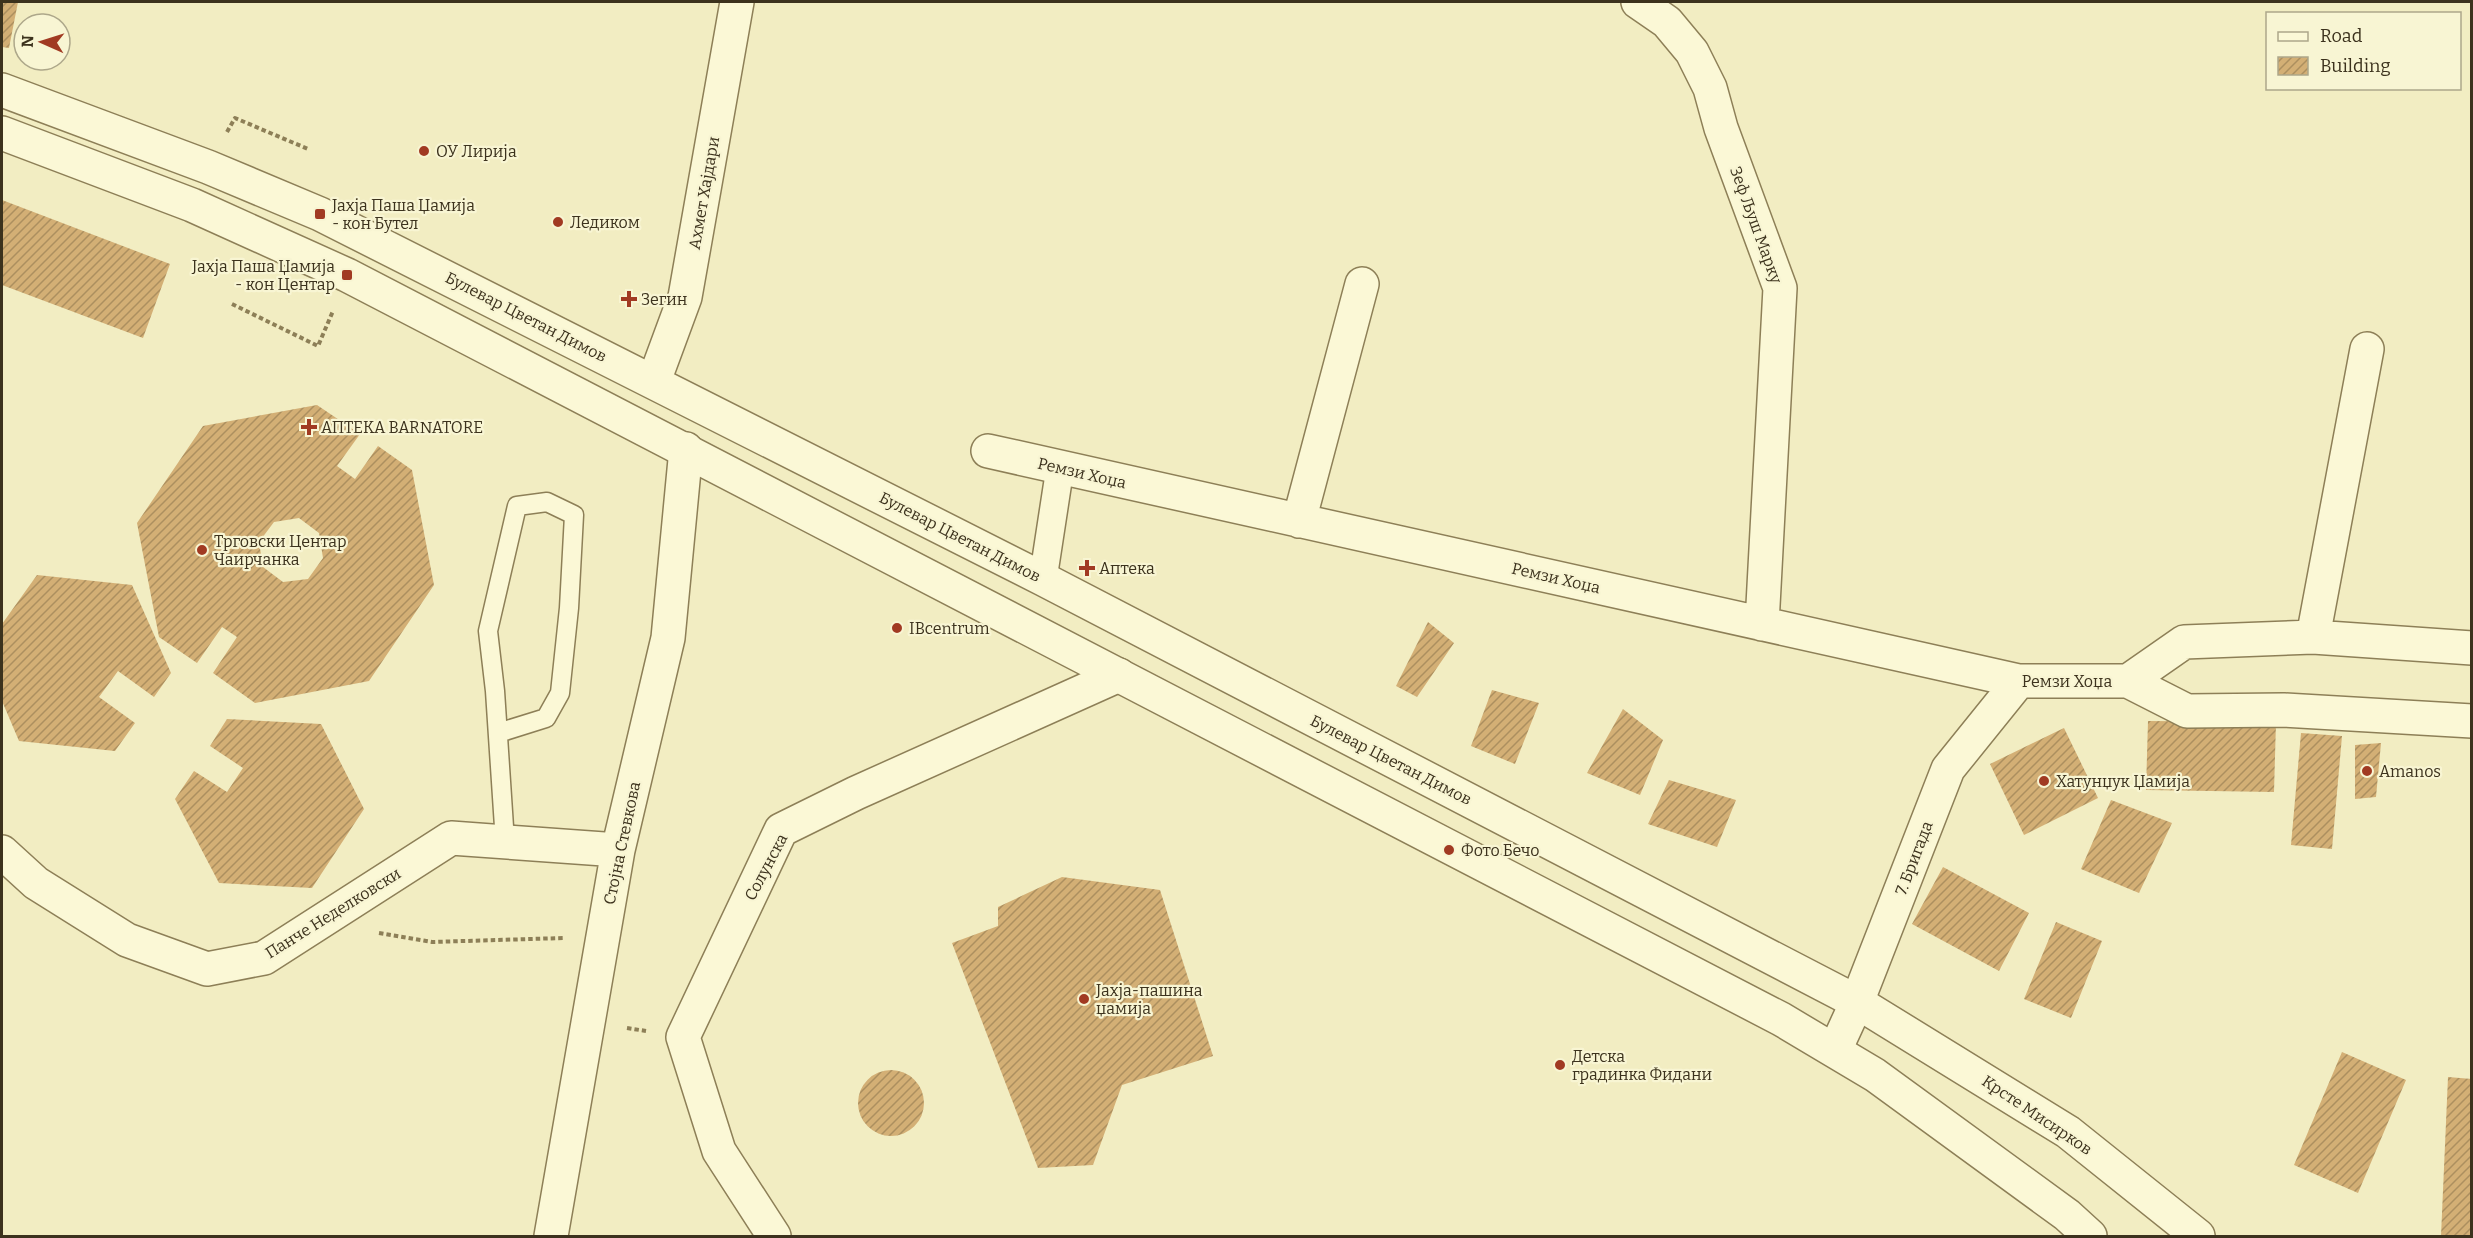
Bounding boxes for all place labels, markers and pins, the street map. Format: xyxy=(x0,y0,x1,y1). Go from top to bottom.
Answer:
place label: ОУ Лирија xyxy=(436,142,517,161)
marker: ОУ Лирија xyxy=(417,144,431,158)
place label: Јахја Паша Џамија - кон Бутел xyxy=(331,196,475,233)
marker: Јахја Паша Џамија - кон Бутел xyxy=(313,207,327,221)
place label: Ледиком xyxy=(570,213,640,232)
marker: Ледиком xyxy=(551,215,565,229)
place label: Јахја Паша Џамија - кон Центар xyxy=(191,257,335,294)
marker: Јахја Паша Џамија - кон Центар xyxy=(340,268,354,282)
place label: Зегин xyxy=(641,290,687,309)
marker: Зегин xyxy=(622,292,636,306)
place label: АПТЕКА BARNATORE xyxy=(321,418,483,437)
marker: АПТЕКА BARNATORE xyxy=(302,420,316,434)
place label: Трговски Центар Чаирчанка xyxy=(214,532,346,569)
marker: Трговски Центар Чаирчанка xyxy=(195,543,209,557)
place label: Аптека xyxy=(1099,559,1155,578)
marker: Аптека xyxy=(1080,561,1094,575)
place label: IBcentrum xyxy=(909,619,990,638)
marker: IBcentrum xyxy=(890,621,904,635)
place label: Amanos xyxy=(2379,762,2441,781)
marker: Amanos xyxy=(2360,764,2374,778)
place label: Хатунџук Џамија xyxy=(2056,772,2190,791)
marker: Хатунџук Џамија xyxy=(2037,774,2051,788)
place label: Фото Бечо xyxy=(1461,841,1540,860)
marker: Фото Бечо xyxy=(1442,843,1456,857)
place label: Јахја-пашина џамија xyxy=(1095,981,1203,1018)
marker: Јахја-пашина џамија xyxy=(1077,992,1091,1006)
place label: Детска градинка Фидани xyxy=(1572,1047,1712,1084)
marker: Детска градинка Фидани xyxy=(1553,1058,1567,1072)

